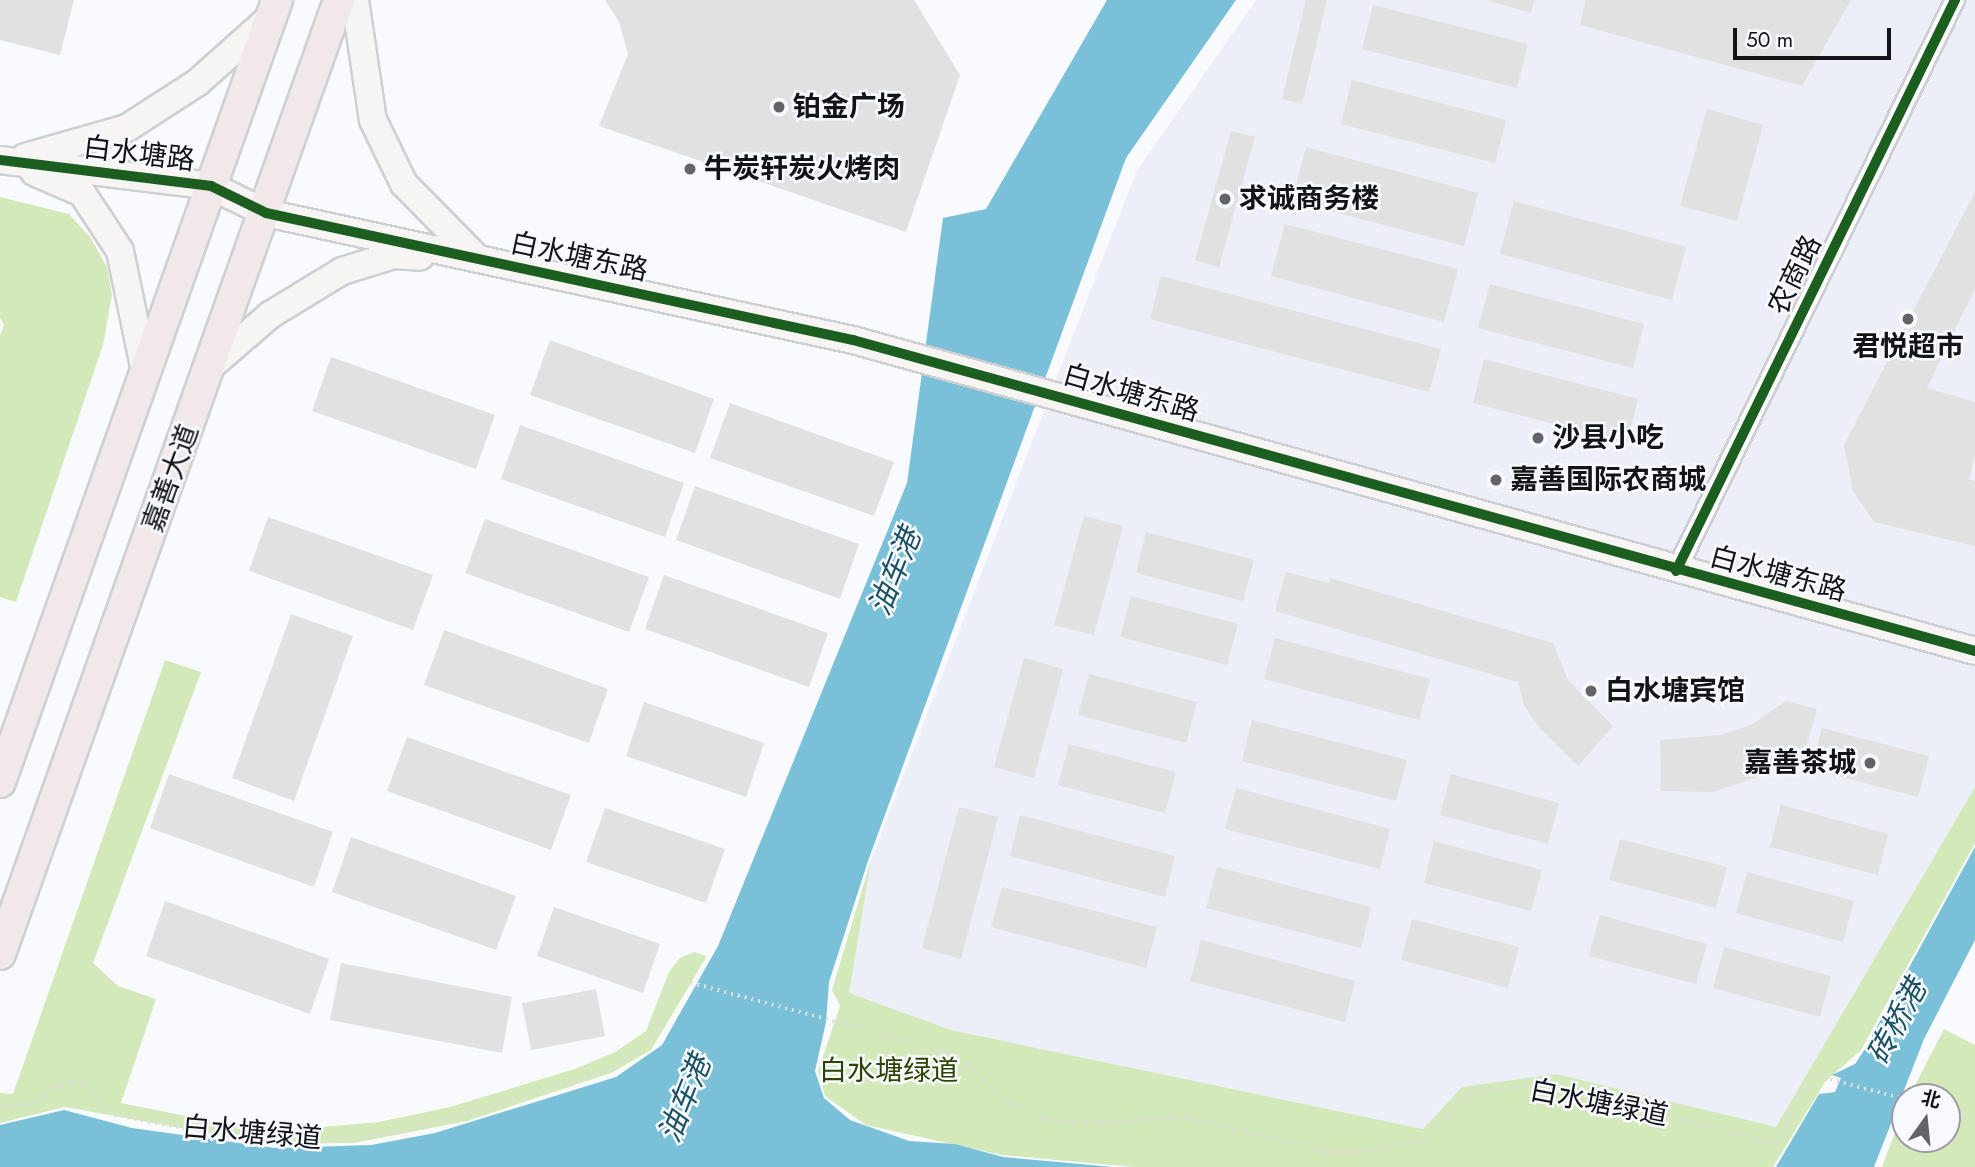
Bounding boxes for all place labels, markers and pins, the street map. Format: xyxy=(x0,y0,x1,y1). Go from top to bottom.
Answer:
place label: 铂金广场 xyxy=(793,90,905,124)
marker: 铂金广场 xyxy=(771,99,787,115)
place label: 牛炭轩炭火烤肉 xyxy=(704,152,900,186)
marker: 牛炭轩炭火烤肉 xyxy=(682,161,698,177)
place label: 求诚商务楼 xyxy=(1239,182,1379,216)
marker: 求诚商务楼 xyxy=(1217,191,1233,207)
marker: 君悦超市 xyxy=(1900,311,1916,327)
place label: 君悦超市 xyxy=(1852,330,1964,364)
place label: 沙县小吃 xyxy=(1552,421,1664,455)
marker: 沙县小吃 xyxy=(1530,430,1546,446)
place label: 嘉善国际农商城 xyxy=(1510,463,1706,497)
marker: 嘉善国际农商城 xyxy=(1488,472,1504,488)
place label: 白水塘宾馆 xyxy=(1605,674,1745,708)
marker: 白水塘宾馆 xyxy=(1583,683,1599,699)
place label: 嘉善茶城 xyxy=(1744,746,1856,780)
marker: 嘉善茶城 xyxy=(1862,755,1878,771)

